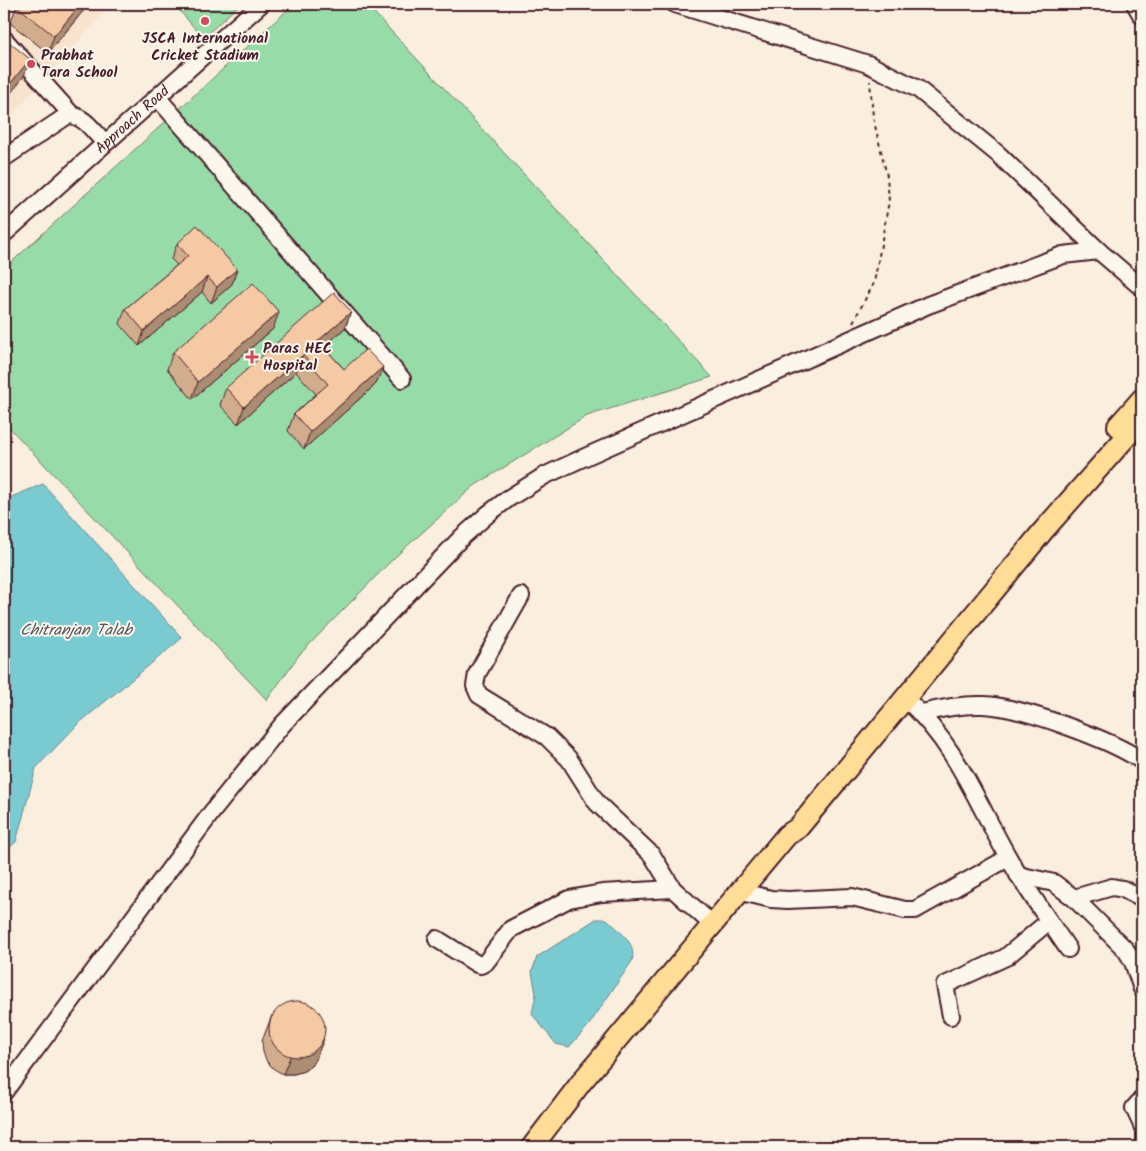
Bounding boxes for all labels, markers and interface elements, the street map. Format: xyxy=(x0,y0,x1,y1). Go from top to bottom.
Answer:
marker: JSCA International Cricket Stadium xyxy=(199,15,211,27)
place label: JSCA International Cricket Stadium xyxy=(142,27,268,68)
place label: Prabhat Tara School xyxy=(41,44,117,85)
marker: Prabhat Tara School xyxy=(25,58,37,70)
street label: Approach Road xyxy=(90,80,176,160)
place label: Paras HEC Hospital xyxy=(263,337,332,378)
marker: Paras HEC Hospital xyxy=(245,350,259,364)
water label: Chitranjan Talab xyxy=(20,618,134,643)

